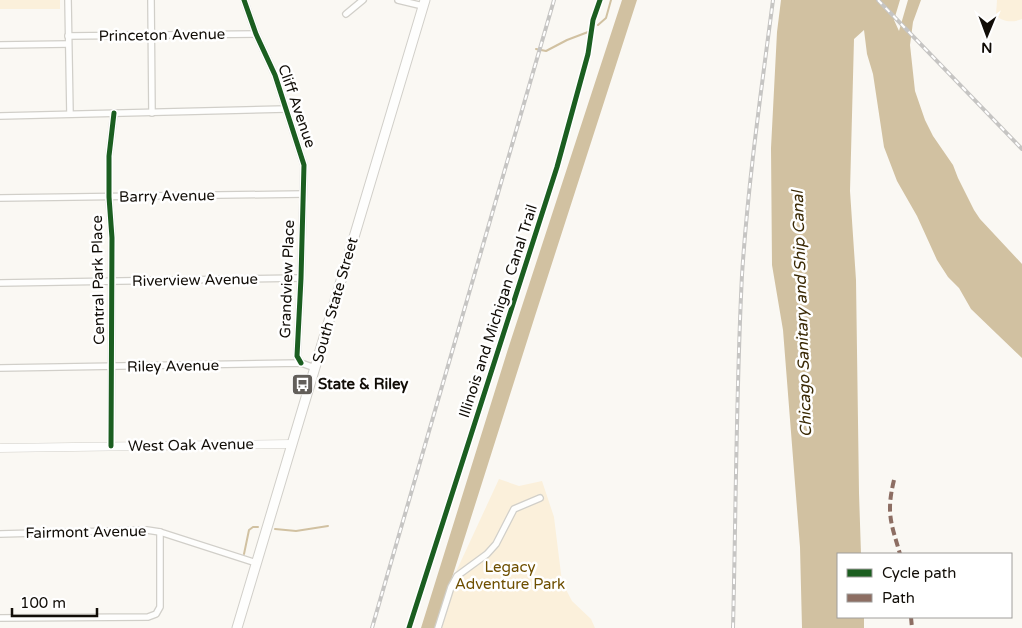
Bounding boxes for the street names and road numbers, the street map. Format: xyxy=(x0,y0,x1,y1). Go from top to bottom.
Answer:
street label: Princeton Avenue xyxy=(99,25,225,45)
street label: Cliff Avenue xyxy=(274,62,320,150)
street label: Barry Avenue xyxy=(119,186,215,206)
street label: Illinois and Michigan Canal Trail xyxy=(455,202,541,420)
street label: Central Park Place xyxy=(88,215,108,345)
street label: Grandview Place xyxy=(276,219,298,339)
street label: South State Street xyxy=(308,235,362,365)
street label: Riverview Avenue xyxy=(132,270,258,290)
street label: Riley Avenue xyxy=(127,356,219,376)
street label: West Oak Avenue xyxy=(128,435,254,455)
street label: Fairmont Avenue xyxy=(25,522,147,542)

